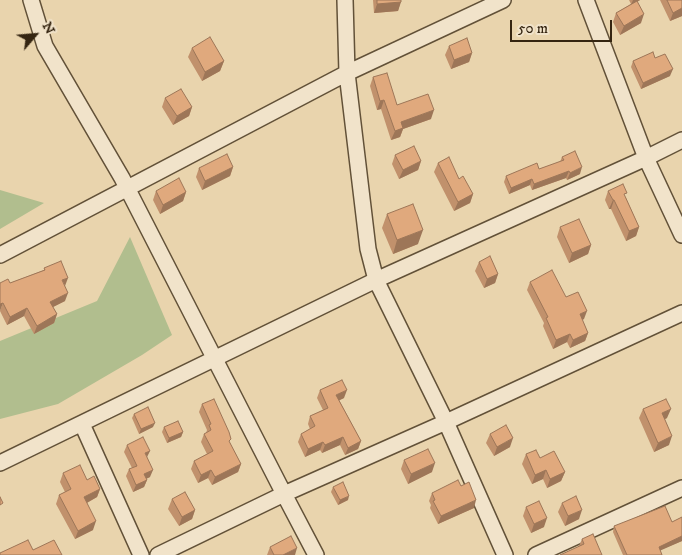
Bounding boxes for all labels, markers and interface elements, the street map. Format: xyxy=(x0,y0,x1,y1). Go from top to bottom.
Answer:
north arrow xyxy=(10,10,60,60)
scale bar xyxy=(512,10,614,42)
text: N xyxy=(38,19,59,37)
text: 50 m xyxy=(518,19,548,38)

